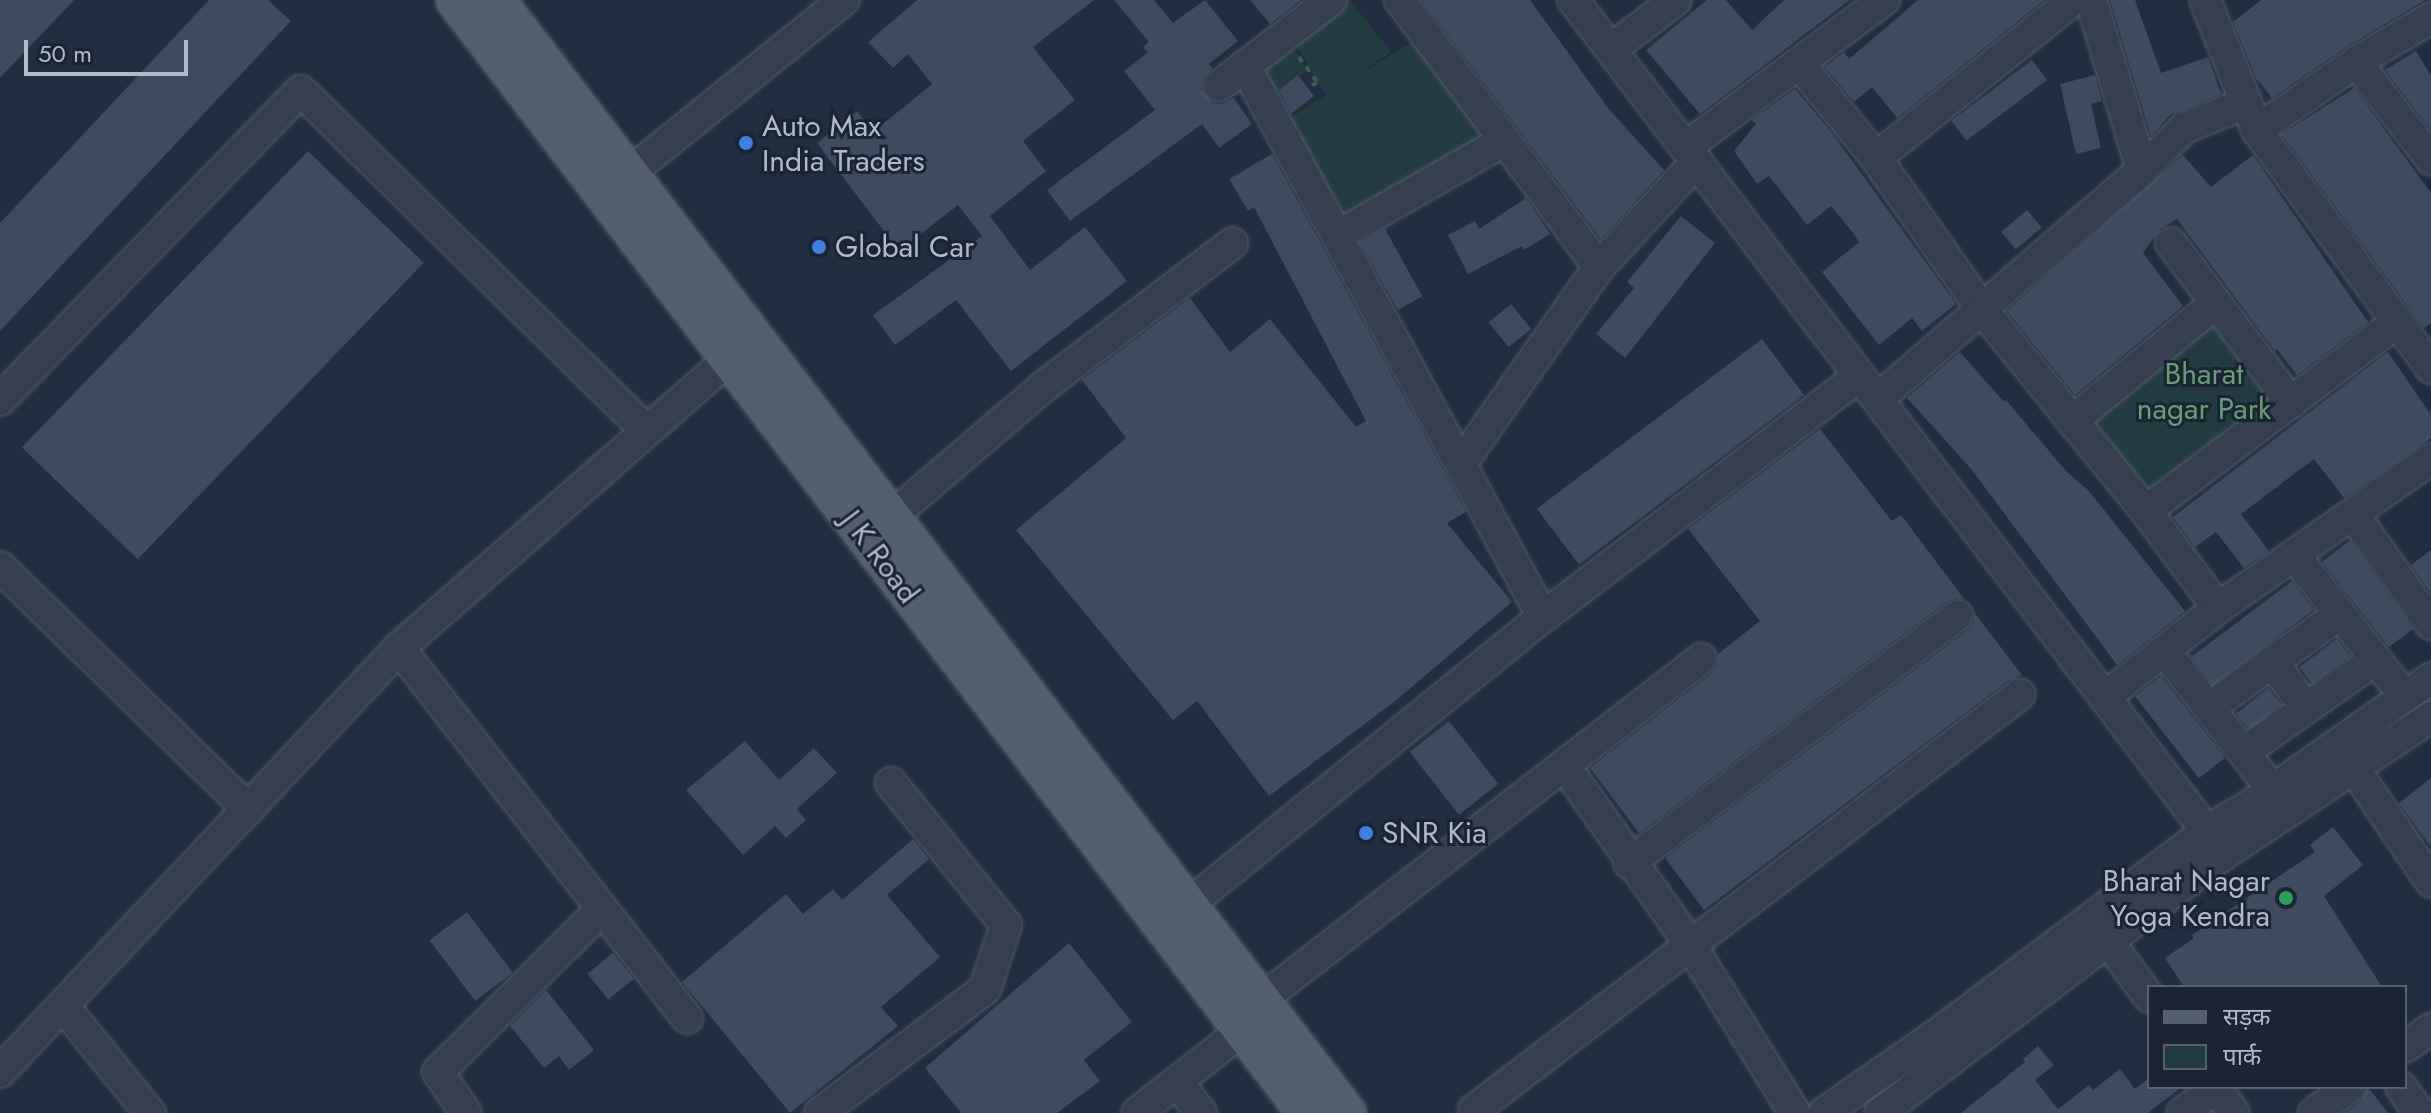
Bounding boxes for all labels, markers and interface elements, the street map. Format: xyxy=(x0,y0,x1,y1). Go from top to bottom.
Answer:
scale bar xyxy=(28,24,192,74)
text: 50 m xyxy=(38,36,92,71)
place label: Auto Max India Traders xyxy=(762,108,925,178)
marker: Auto Max India Traders xyxy=(737,134,755,152)
place label: Global Car xyxy=(835,229,974,265)
marker: Global Car xyxy=(810,238,828,256)
park label: Bharat nagar Park xyxy=(2137,356,2271,426)
street label: J K Road xyxy=(833,503,927,611)
place label: SNR Kia xyxy=(1382,815,1487,851)
marker: SNR Kia xyxy=(1357,824,1375,842)
place label: Bharat Nagar Yoga Kendra xyxy=(2103,863,2270,934)
marker: Bharat Nagar Yoga Kendra xyxy=(2277,889,2295,907)
legend xyxy=(2147,985,2407,1089)
text: सड़क xyxy=(2223,999,2271,1034)
text: पार्क xyxy=(2223,1039,2261,1074)

